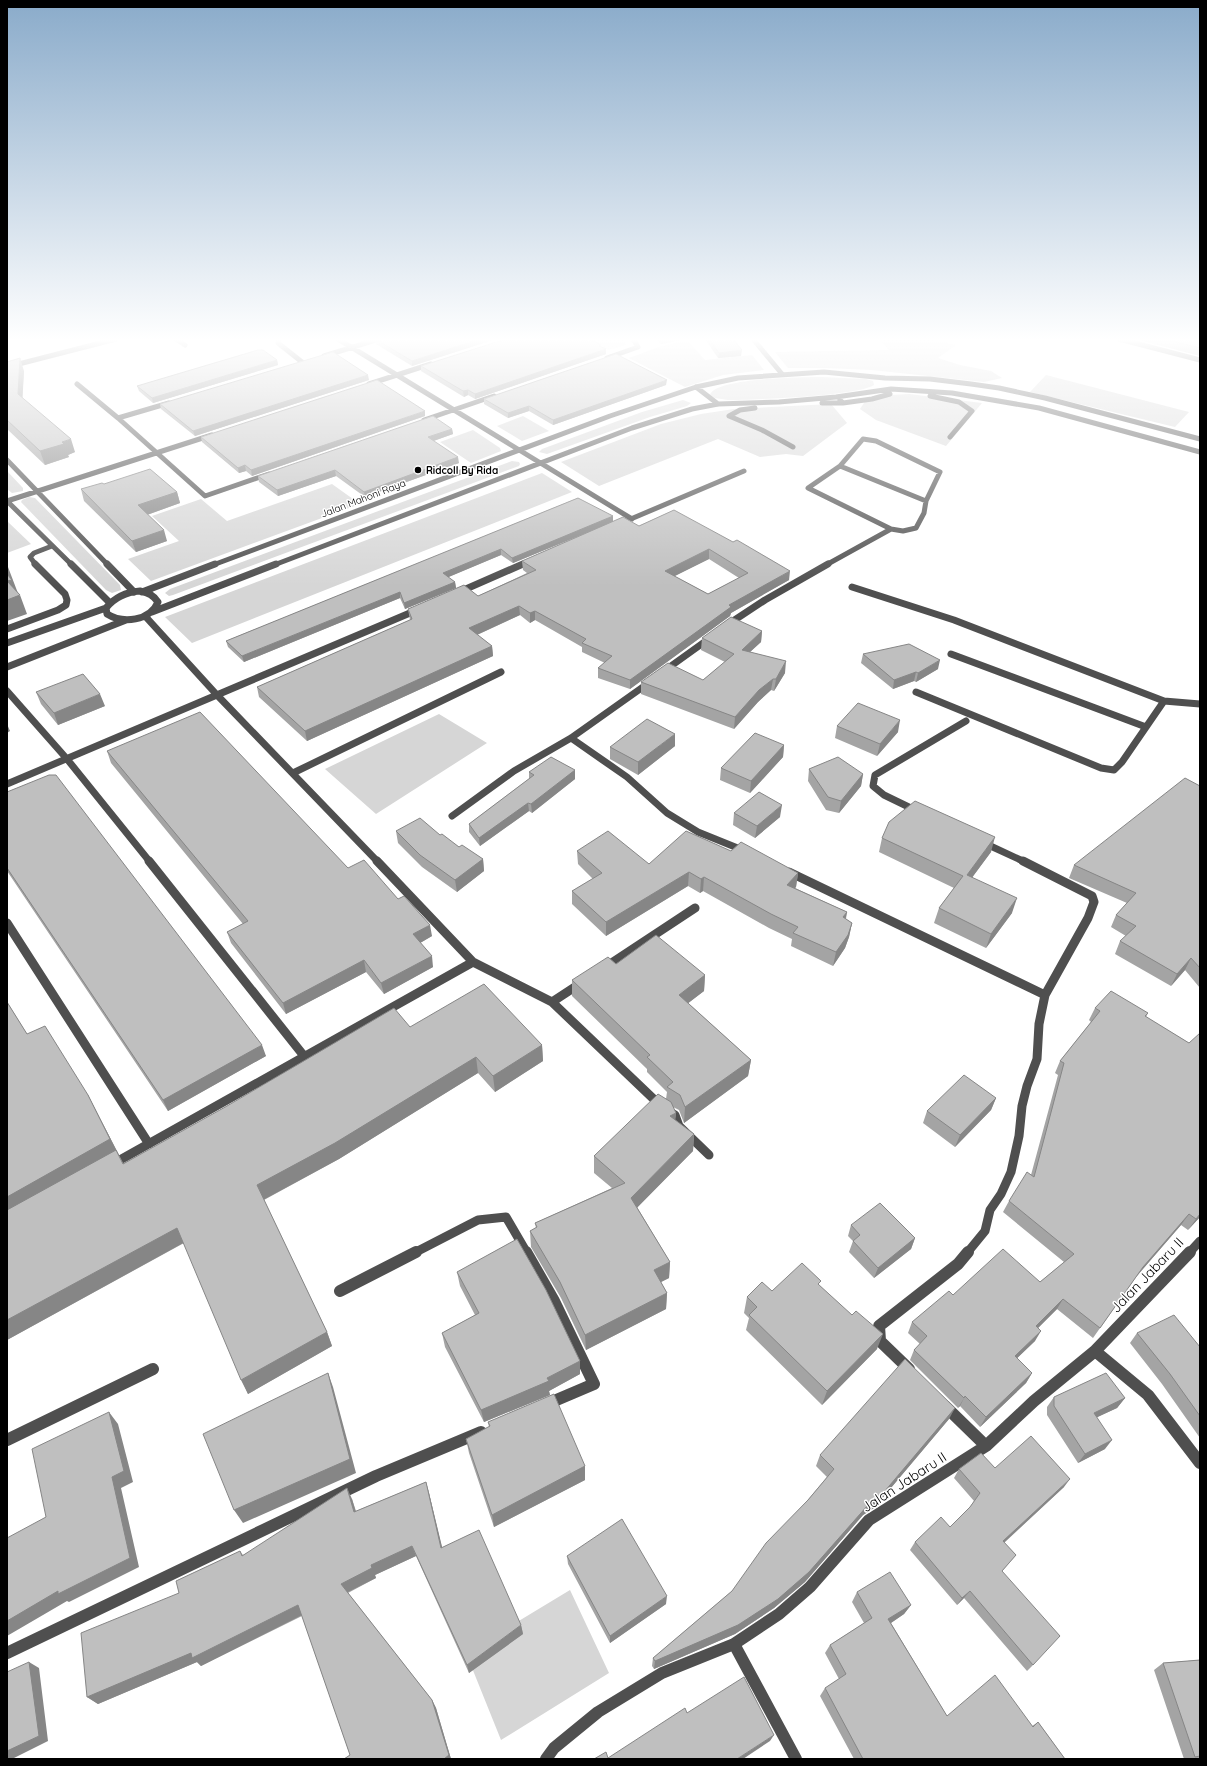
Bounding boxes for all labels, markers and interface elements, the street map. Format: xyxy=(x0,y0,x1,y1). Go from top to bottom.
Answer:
place label: Ridcoll By Rida xyxy=(426,464,498,477)
marker: Ridcoll By Rida xyxy=(413,465,423,475)
street label: Jalan Mahoni Raya xyxy=(319,476,407,521)
street label: Jalan Jabaru II xyxy=(1107,1234,1187,1316)
street label: Jalan Jabaru II xyxy=(858,1448,950,1516)

